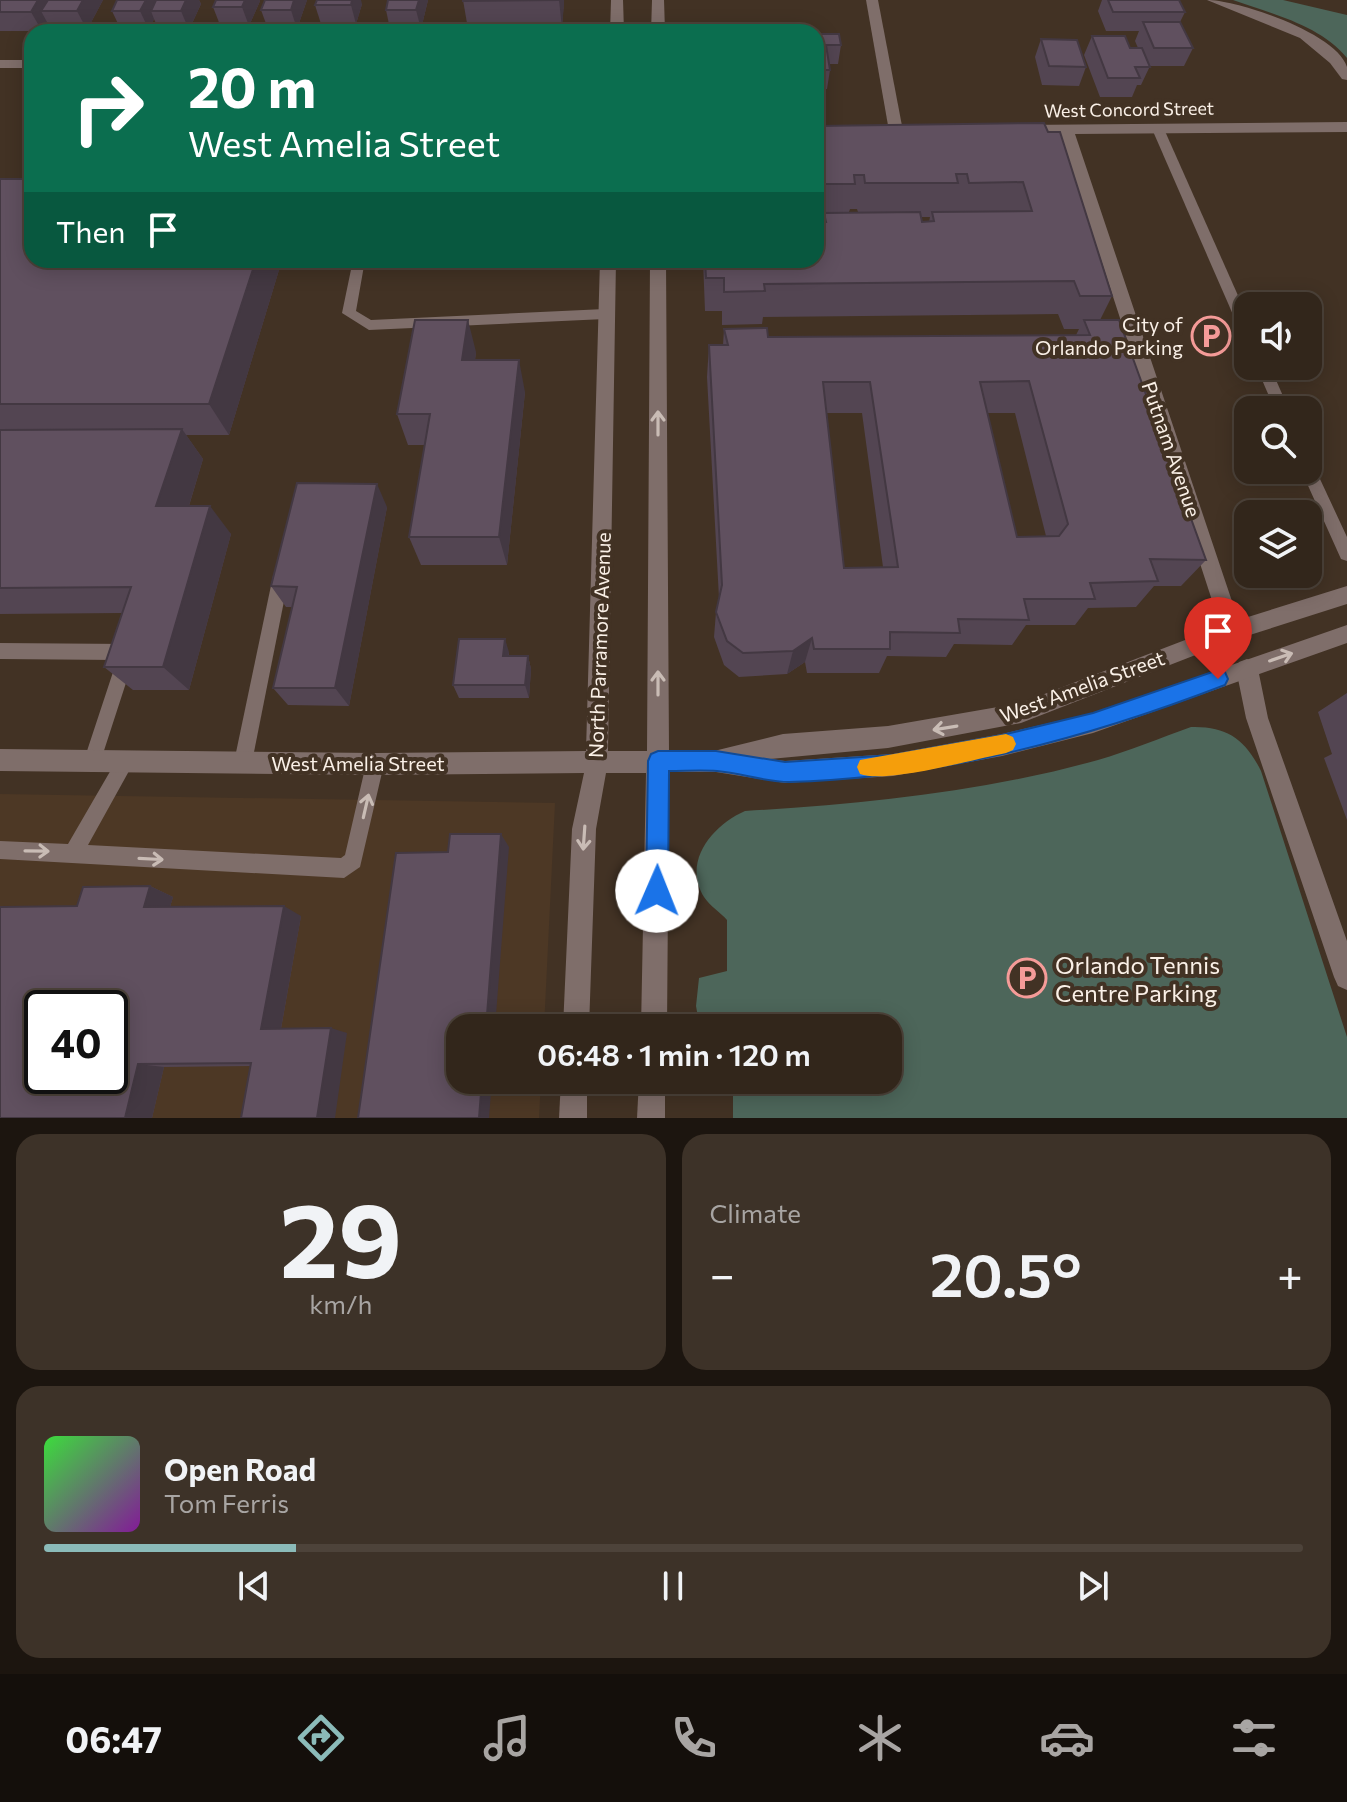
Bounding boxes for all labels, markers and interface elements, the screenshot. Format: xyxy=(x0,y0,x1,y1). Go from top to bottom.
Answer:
text: 20 m xyxy=(188,51,316,120)
icon: right xyxy=(56,56,160,160)
street label: West Concord Street xyxy=(1044,97,1214,121)
text: West Amelia Street xyxy=(188,120,500,164)
icon: arrive xyxy=(141,208,185,252)
text: Then xyxy=(56,212,125,249)
map controls xyxy=(1234,292,1322,588)
button: sound xyxy=(1234,292,1322,380)
place label: City of Orlando Parking xyxy=(1035,312,1183,359)
parking icon: City of Orlando Parking xyxy=(1190,315,1232,357)
street label: Putnam Avenue xyxy=(1138,378,1206,520)
button: search xyxy=(1234,396,1322,484)
one-way arrow xyxy=(650,410,666,437)
button: layers xyxy=(1234,500,1322,588)
street label: North Parramore Avenue xyxy=(583,532,615,758)
pin xyxy=(1184,597,1252,679)
icon: arrive xyxy=(1196,609,1240,653)
street label: West Amelia Street xyxy=(996,645,1168,727)
one-way arrow xyxy=(1268,648,1293,663)
one-way arrow xyxy=(650,670,666,697)
one-way arrow xyxy=(933,722,958,737)
street label: West Amelia Street xyxy=(271,751,445,775)
one-way arrow xyxy=(359,794,374,820)
one-way arrow xyxy=(576,825,591,851)
one-way arrow xyxy=(23,843,50,859)
position arrow xyxy=(615,849,699,933)
one-way arrow xyxy=(137,852,164,867)
place label: Orlando Tennis Centre Parking xyxy=(1055,950,1220,1007)
parking icon: Orlando Tennis Centre Parking xyxy=(1006,957,1048,999)
speed limit sign: 40 xyxy=(24,990,128,1094)
text: 06:48 · 1 min · 120 m xyxy=(537,1035,811,1072)
text: 29 xyxy=(279,1172,402,1299)
text: Climate xyxy=(710,1197,801,1228)
text: 20.5° xyxy=(930,1236,1082,1309)
text: − xyxy=(710,1246,735,1300)
text: + xyxy=(1277,1246,1303,1300)
text: km/h xyxy=(309,1288,372,1319)
text: Open Road xyxy=(164,1450,316,1487)
text: Tom Ferris xyxy=(164,1487,289,1518)
icon: previous xyxy=(232,1564,276,1608)
icon: pause xyxy=(651,1564,695,1608)
icon: next xyxy=(1071,1564,1115,1608)
icon: directions xyxy=(293,1710,349,1766)
icon: music xyxy=(479,1710,535,1766)
icon: phone xyxy=(666,1710,722,1766)
icon: climate xyxy=(852,1710,908,1766)
icon: car xyxy=(1039,1710,1095,1766)
icon: filters xyxy=(1226,1710,1282,1766)
text: 06:47 xyxy=(65,1716,162,1760)

